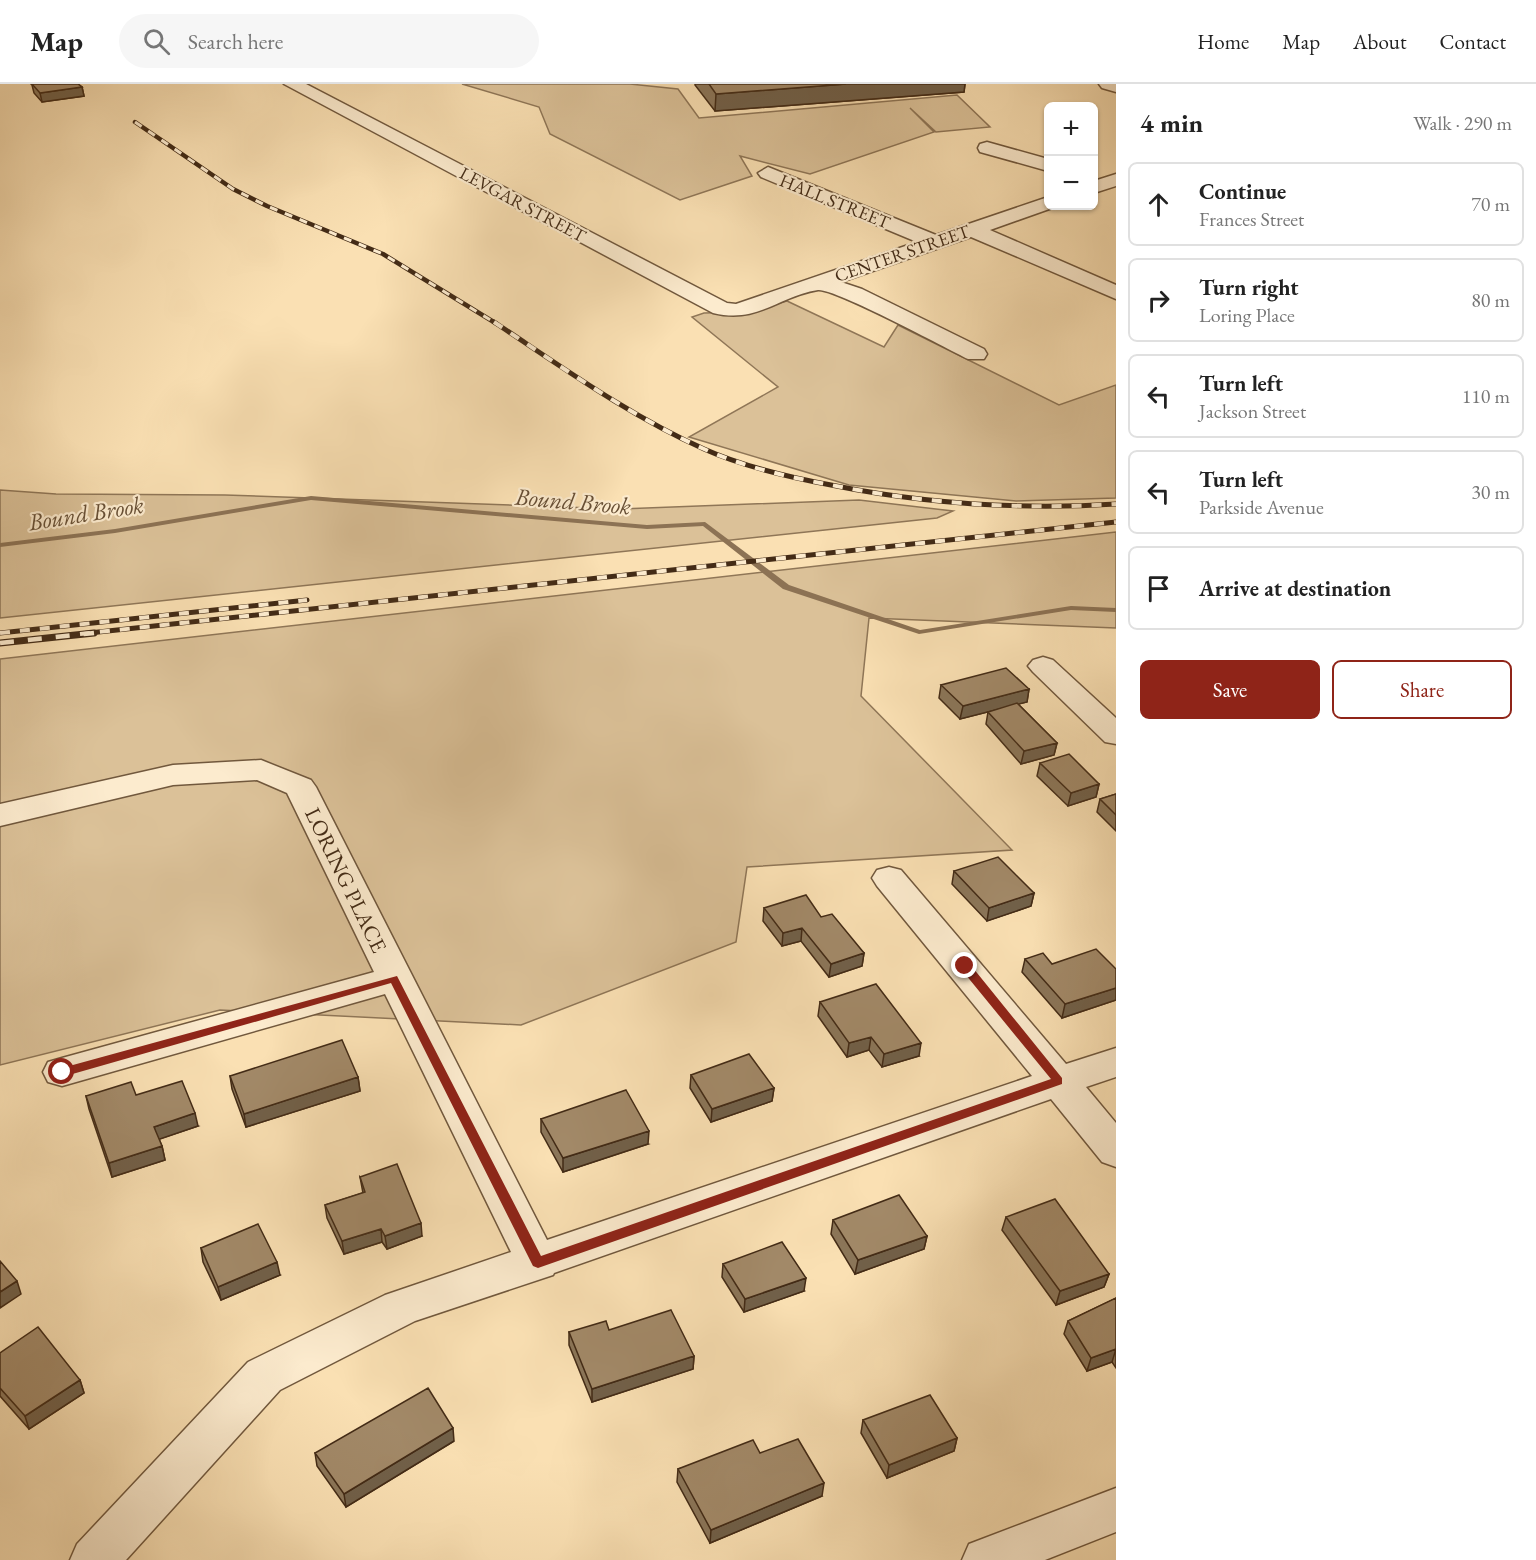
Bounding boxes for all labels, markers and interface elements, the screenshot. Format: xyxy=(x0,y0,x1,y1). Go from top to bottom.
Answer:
search box xyxy=(119,14,539,68)
text: Map xyxy=(30,23,83,59)
icon: search xyxy=(140,25,173,58)
text: Search here xyxy=(188,27,283,56)
text: Home xyxy=(1197,28,1249,55)
text: Map xyxy=(1282,28,1320,55)
text: About xyxy=(1353,28,1406,55)
text: Contact xyxy=(1439,28,1506,55)
map controls xyxy=(1044,102,1098,210)
button: + xyxy=(1044,102,1098,156)
text: 4 min xyxy=(1140,106,1203,140)
text: Walk · 290 m xyxy=(1413,110,1512,136)
button: − xyxy=(1044,156,1098,210)
street label: LEVGAR STREET xyxy=(456,161,591,247)
street label: HALL STREET xyxy=(776,168,895,234)
text: Continue xyxy=(1199,177,1286,206)
icon: ahead xyxy=(1142,188,1175,221)
text: 70 m xyxy=(1471,191,1510,217)
text: Frances Street xyxy=(1199,206,1304,232)
street label: CENTER STREET xyxy=(831,219,974,287)
text: Turn right xyxy=(1199,273,1298,302)
icon: right xyxy=(1142,284,1175,317)
text: 80 m xyxy=(1471,287,1510,313)
text: Loring Place xyxy=(1199,302,1295,328)
text: Turn left xyxy=(1199,369,1283,398)
icon: left xyxy=(1142,380,1175,413)
text: 110 m xyxy=(1462,383,1510,409)
text: Jackson Street xyxy=(1199,398,1306,424)
text: Turn left xyxy=(1199,465,1283,494)
icon: left xyxy=(1142,476,1175,509)
text: 30 m xyxy=(1471,479,1510,505)
water label: Bound Brook xyxy=(513,480,632,522)
water label: Bound Brook xyxy=(25,489,146,538)
text: Parkside Avenue xyxy=(1199,494,1324,520)
icon: arrive xyxy=(1142,572,1175,605)
text: Arrive at destination xyxy=(1199,574,1391,603)
button: Save xyxy=(1140,660,1320,719)
button: Share xyxy=(1332,660,1512,719)
street label: LORING PLACE xyxy=(298,803,394,957)
route end xyxy=(951,952,977,978)
route start xyxy=(48,1058,74,1084)

